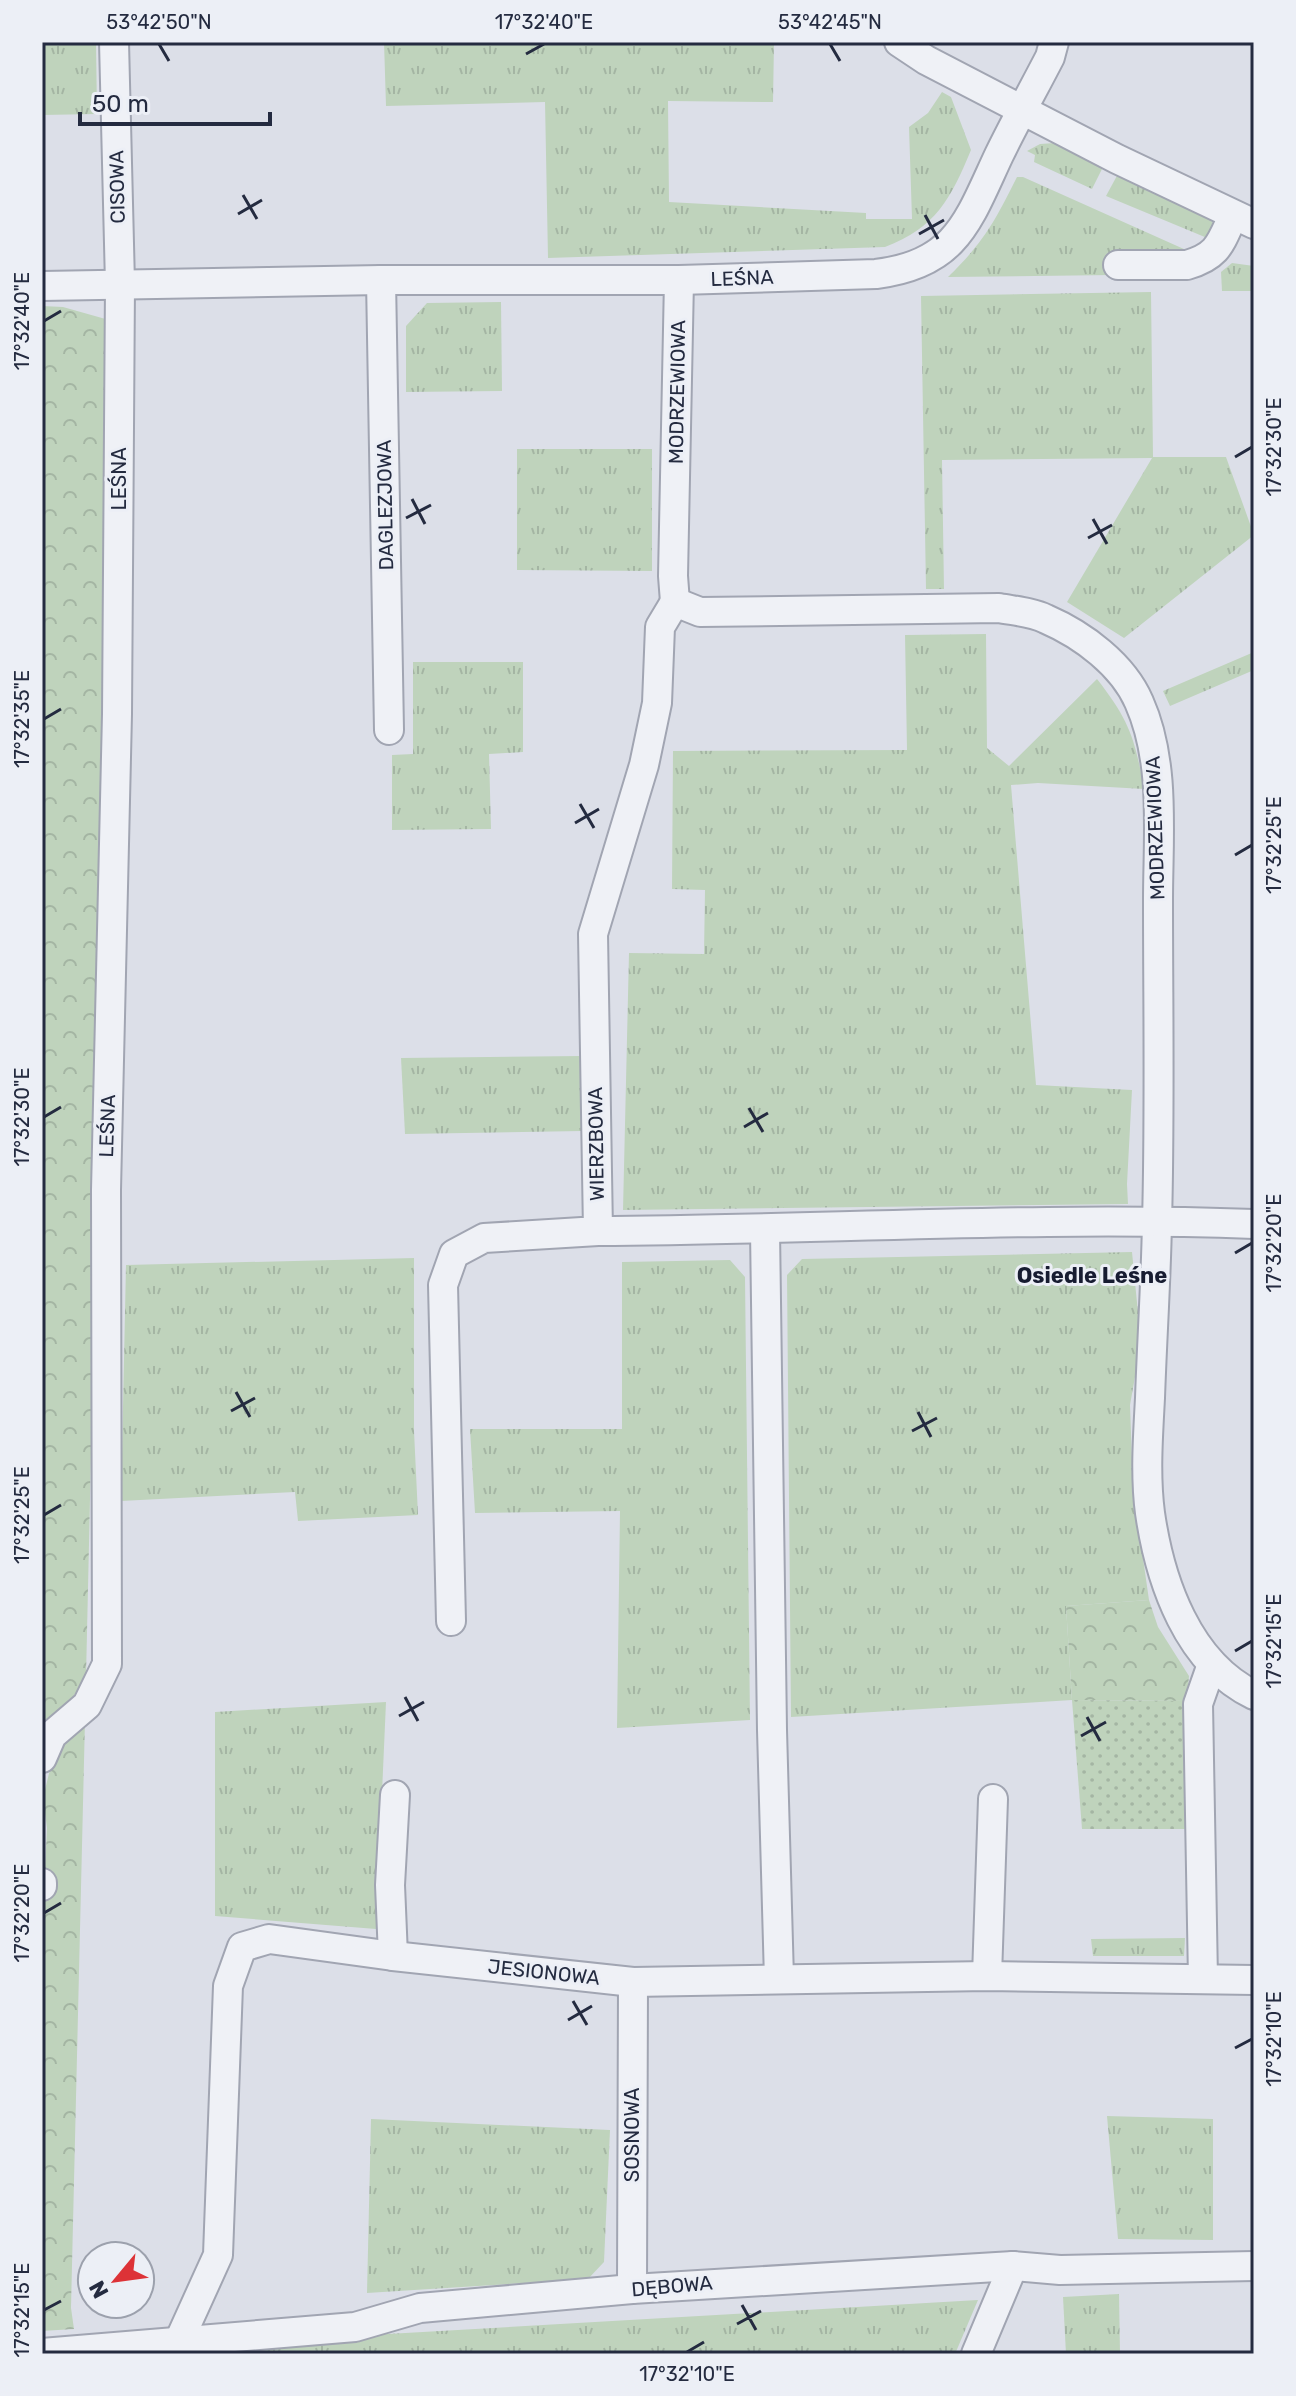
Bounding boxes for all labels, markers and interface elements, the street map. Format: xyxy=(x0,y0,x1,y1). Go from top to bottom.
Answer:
text: 53°42'50"N xyxy=(106,10,212,34)
text: 17°32'40"E xyxy=(495,10,593,34)
text: 53°42'45"N xyxy=(778,10,882,34)
scale bar xyxy=(80,76,270,126)
text: 50 m xyxy=(92,90,149,118)
street label: CISOWA xyxy=(104,150,130,224)
street label: LEŚNA xyxy=(710,265,774,291)
text: 17°32'40"E xyxy=(10,272,34,370)
street label: MODRZEWIOWA xyxy=(664,320,690,464)
text: 17°32'30"E xyxy=(1262,397,1286,497)
street label: DAGLEZJOWA xyxy=(372,439,398,571)
street label: LEŚNA xyxy=(107,447,131,511)
text: 17°32'35"E xyxy=(10,670,34,768)
street label: MODRZEWIOWA xyxy=(1140,756,1170,900)
text: 17°32'25"E xyxy=(1262,796,1286,894)
text: 17°32'30"E xyxy=(10,1067,34,1167)
street label: WIERZBOWA xyxy=(583,1087,609,1201)
street label: LEŚNA xyxy=(94,1094,120,1158)
text: 17°32'20"E xyxy=(1262,1194,1286,1292)
district label: Osiedle Leśne xyxy=(1017,1262,1167,1289)
text: 17°32'25"E xyxy=(10,1466,34,1564)
text: 17°32'15"E xyxy=(1262,1594,1286,1688)
text: 17°32'20"E xyxy=(10,1864,34,1962)
street label: JESIONOWA xyxy=(487,1954,601,1990)
text: 17°32'10"E xyxy=(1262,1991,1286,2087)
street label: SOSNOWA xyxy=(620,2088,644,2182)
north arrow xyxy=(76,2240,156,2320)
text: 17°32'15"E xyxy=(10,2263,34,2357)
street label: DĘBOWA xyxy=(630,2270,714,2302)
text: N xyxy=(83,2276,115,2303)
text: 17°32'10"E xyxy=(639,2362,735,2386)

